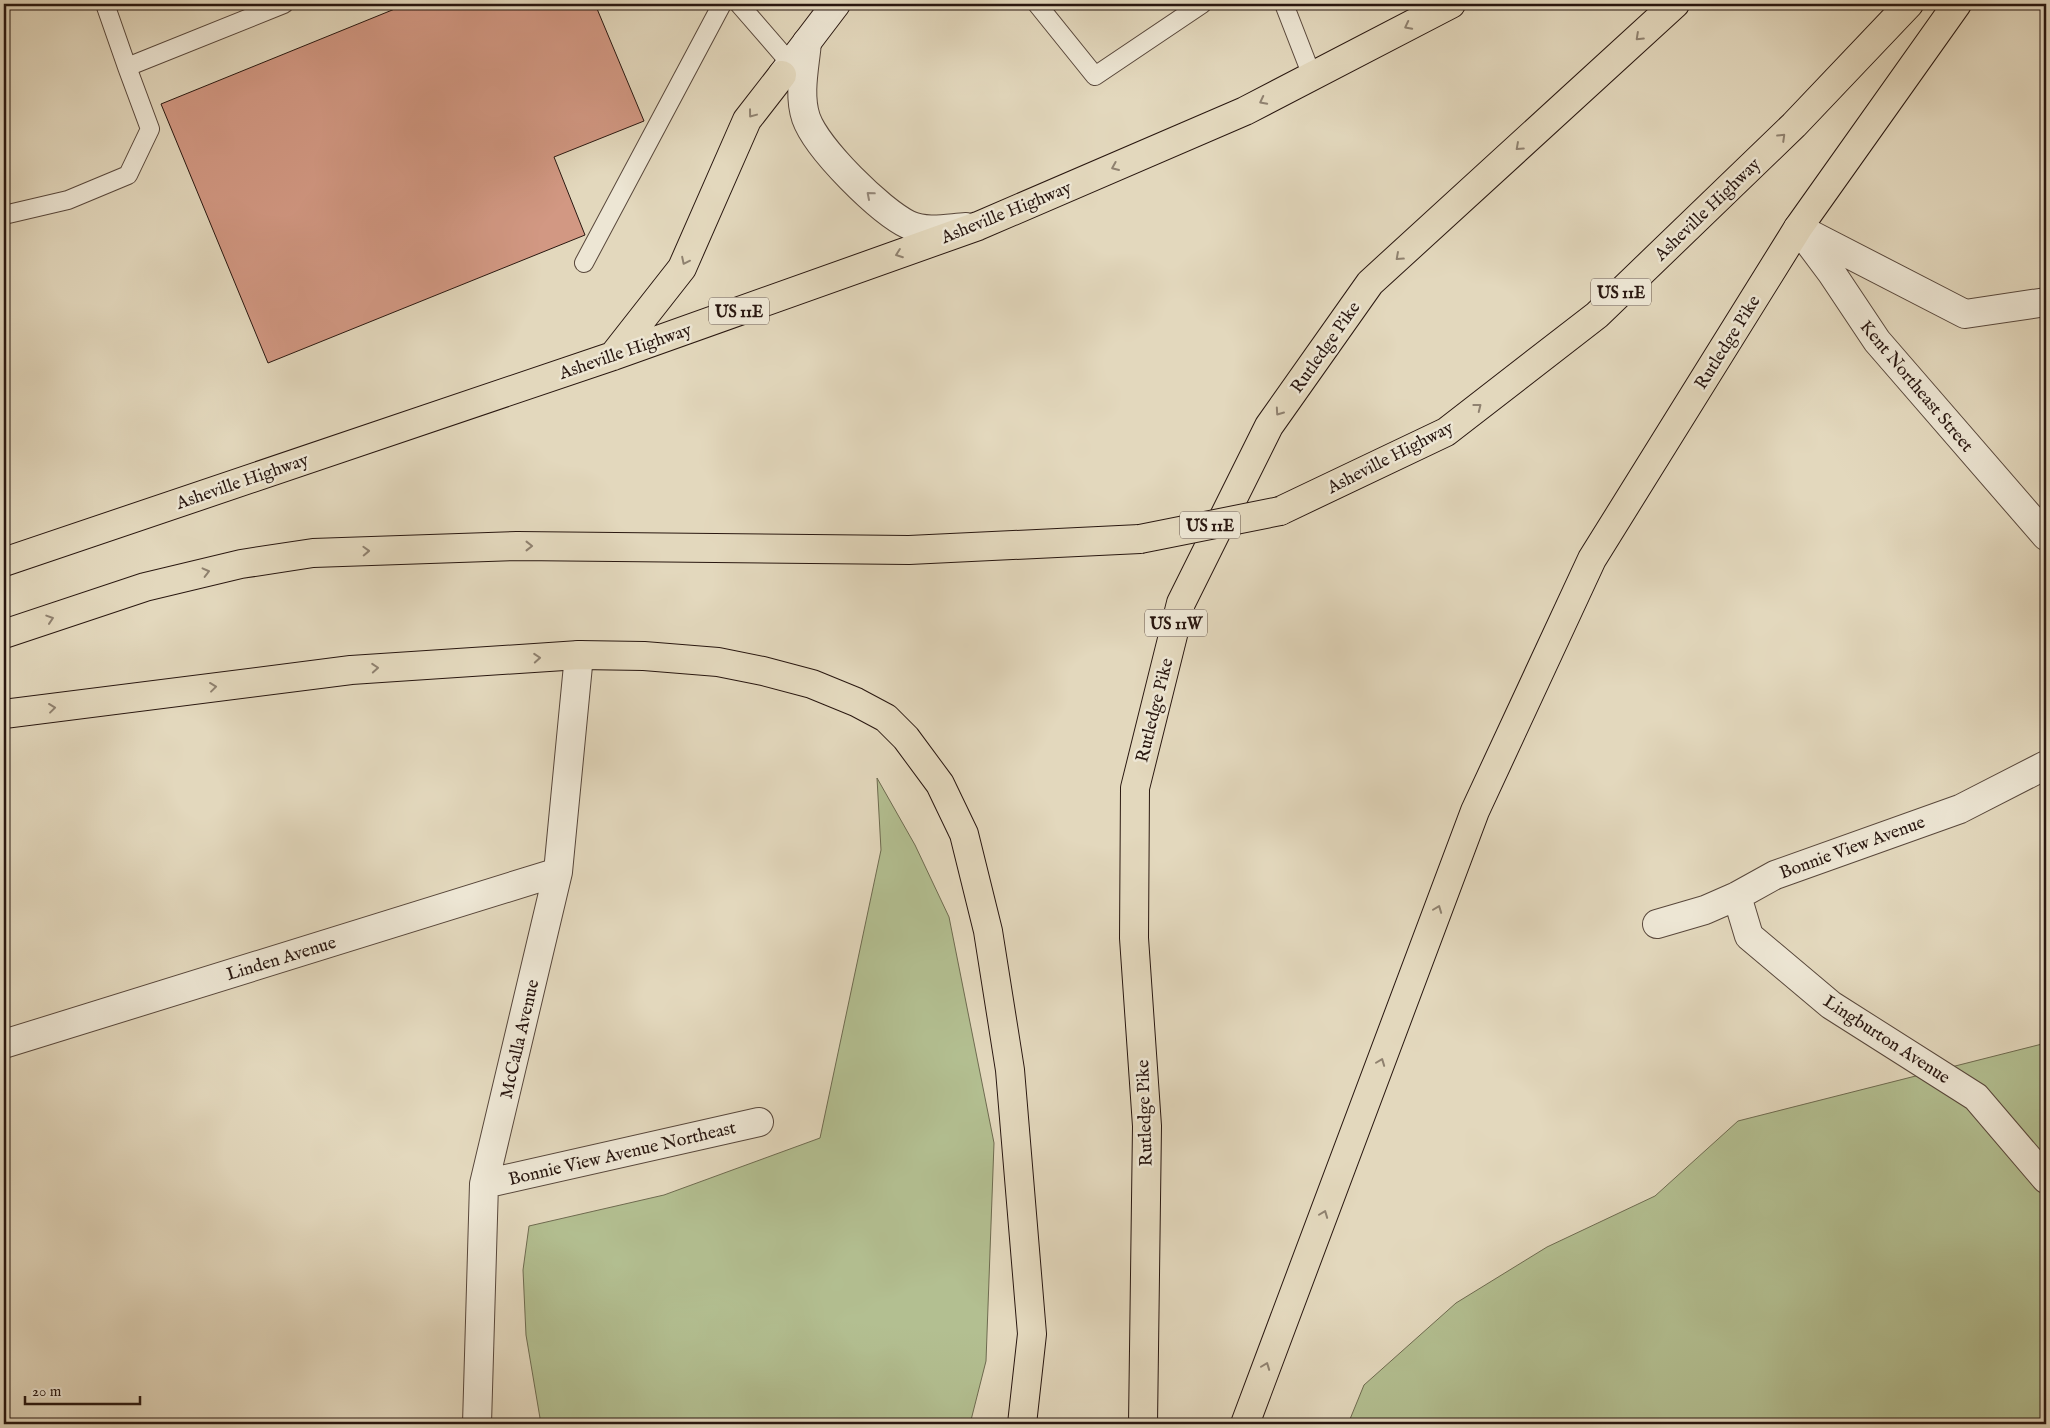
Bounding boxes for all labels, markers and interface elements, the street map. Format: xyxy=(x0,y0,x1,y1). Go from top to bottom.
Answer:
one-way arrow xyxy=(1404,20,1413,30)
one-way arrow xyxy=(1635,31,1644,40)
one-way arrow xyxy=(1260,95,1269,105)
one-way arrow xyxy=(749,108,758,118)
one-way arrow xyxy=(1776,134,1785,143)
one-way arrow xyxy=(1516,141,1525,150)
street label: Asheville Highway xyxy=(1649,154,1766,267)
one-way arrow xyxy=(1111,160,1120,171)
street label: Asheville Highway xyxy=(937,177,1075,250)
one-way arrow xyxy=(866,192,875,201)
one-way arrow xyxy=(895,248,904,258)
one-way arrow xyxy=(1396,251,1405,260)
one-way arrow xyxy=(680,256,691,265)
road number: US 11E xyxy=(1591,278,1651,306)
street label: Rutledge Pike xyxy=(1690,291,1766,394)
road number: US 11E xyxy=(709,298,769,324)
street label: Rutledge Pike xyxy=(1286,298,1366,398)
street label: Kent Northeast Street xyxy=(1854,316,1978,458)
street label: Asheville Highway xyxy=(555,319,695,386)
one-way arrow xyxy=(1472,405,1481,413)
one-way arrow xyxy=(1276,406,1285,416)
street label: Asheville Highway xyxy=(1323,417,1458,501)
street label: Asheville Highway xyxy=(172,449,312,516)
road number: US 11E xyxy=(1180,512,1240,538)
one-way arrow xyxy=(525,541,533,551)
one-way arrow xyxy=(362,545,370,556)
one-way arrow xyxy=(201,567,210,578)
road number: US 11W xyxy=(1145,610,1207,636)
one-way arrow xyxy=(45,615,54,625)
one-way arrow xyxy=(533,652,541,663)
street label: Rutledge Pike xyxy=(1131,656,1180,765)
one-way arrow xyxy=(371,663,379,674)
one-way arrow xyxy=(210,682,218,693)
one-way arrow xyxy=(48,703,56,714)
street label: Bonnie View Avenue xyxy=(1777,811,1928,885)
one-way arrow xyxy=(1432,906,1442,914)
street label: Linden Avenue xyxy=(224,932,339,987)
street label: McCalla Avenue xyxy=(496,977,545,1101)
street label: Lingburton Avenue xyxy=(1818,991,1954,1090)
one-way arrow xyxy=(1375,1058,1385,1066)
street label: Rutledge Pike xyxy=(1132,1059,1159,1167)
street label: Bonnie View Avenue Northeast xyxy=(506,1117,738,1192)
one-way arrow xyxy=(1318,1210,1328,1219)
one-way arrow xyxy=(1260,1362,1271,1371)
scale bar xyxy=(25,1373,140,1405)
text: 20 m xyxy=(32,1382,62,1401)

